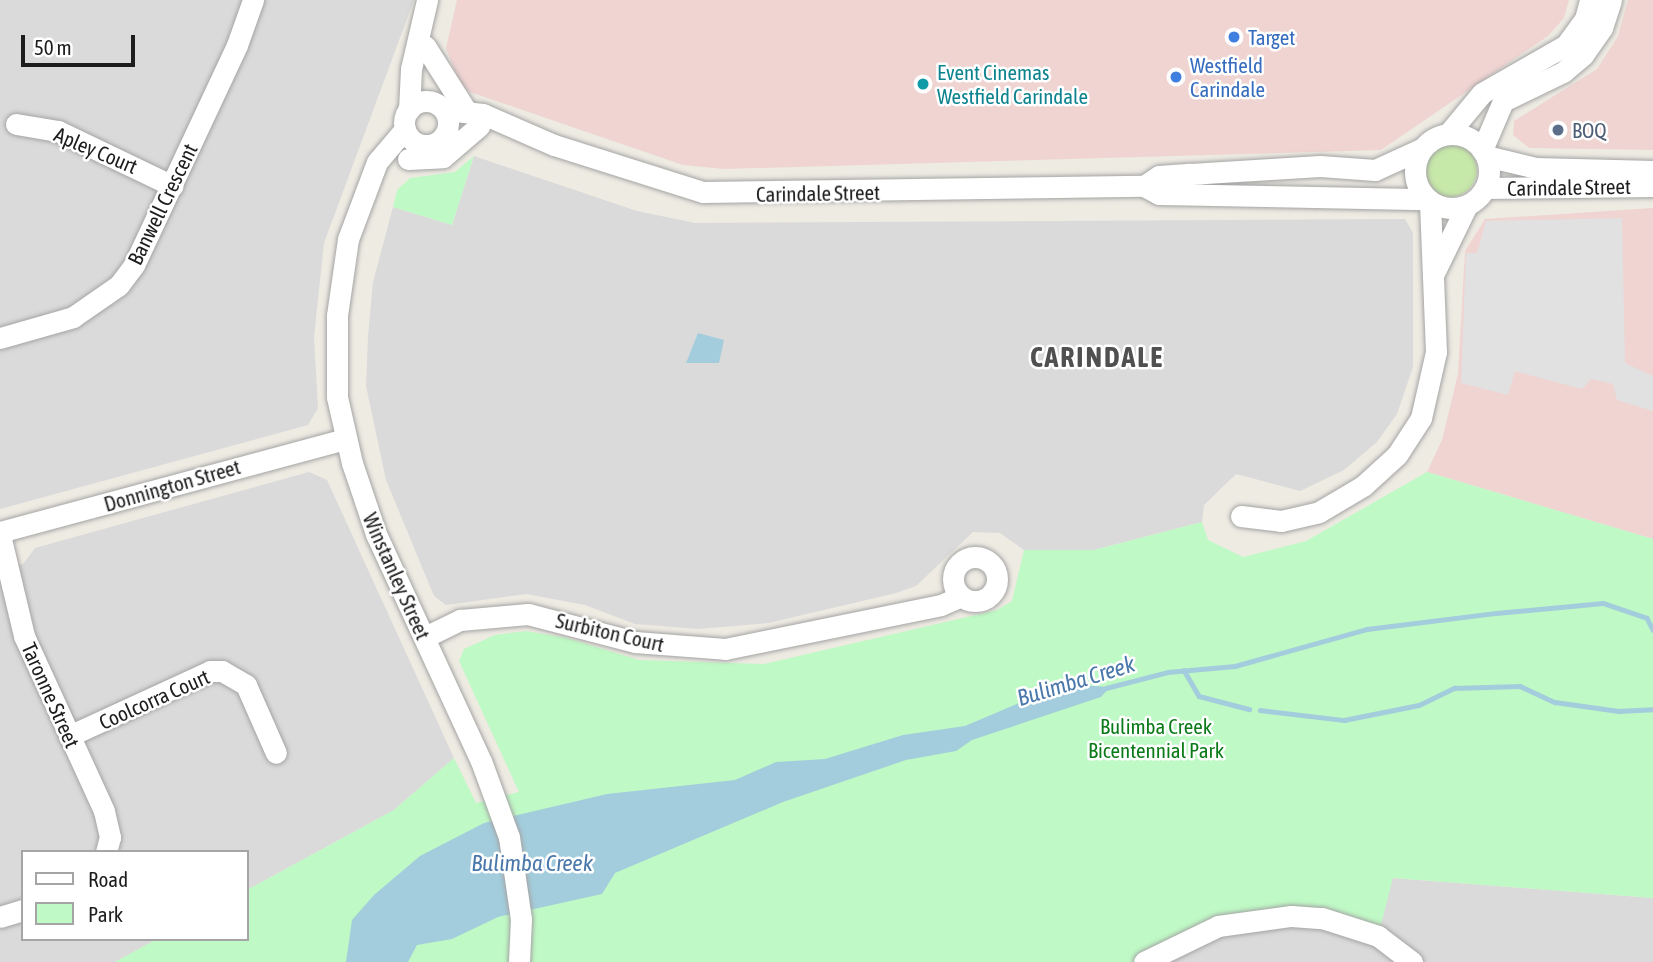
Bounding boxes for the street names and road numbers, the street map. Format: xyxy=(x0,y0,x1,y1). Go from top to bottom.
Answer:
street label: Apley Court xyxy=(51,121,141,179)
street label: Banwell Crescent xyxy=(122,139,202,269)
street label: Carindale Street xyxy=(1507,173,1631,201)
street label: Carindale Street xyxy=(756,179,880,207)
street label: Donnington Street xyxy=(101,453,243,517)
street label: Winstanley Street xyxy=(358,509,436,643)
street label: Surbiton Court xyxy=(553,607,667,657)
street label: Taronne Street xyxy=(17,639,85,751)
street label: Coolcorra Court xyxy=(95,663,213,735)

